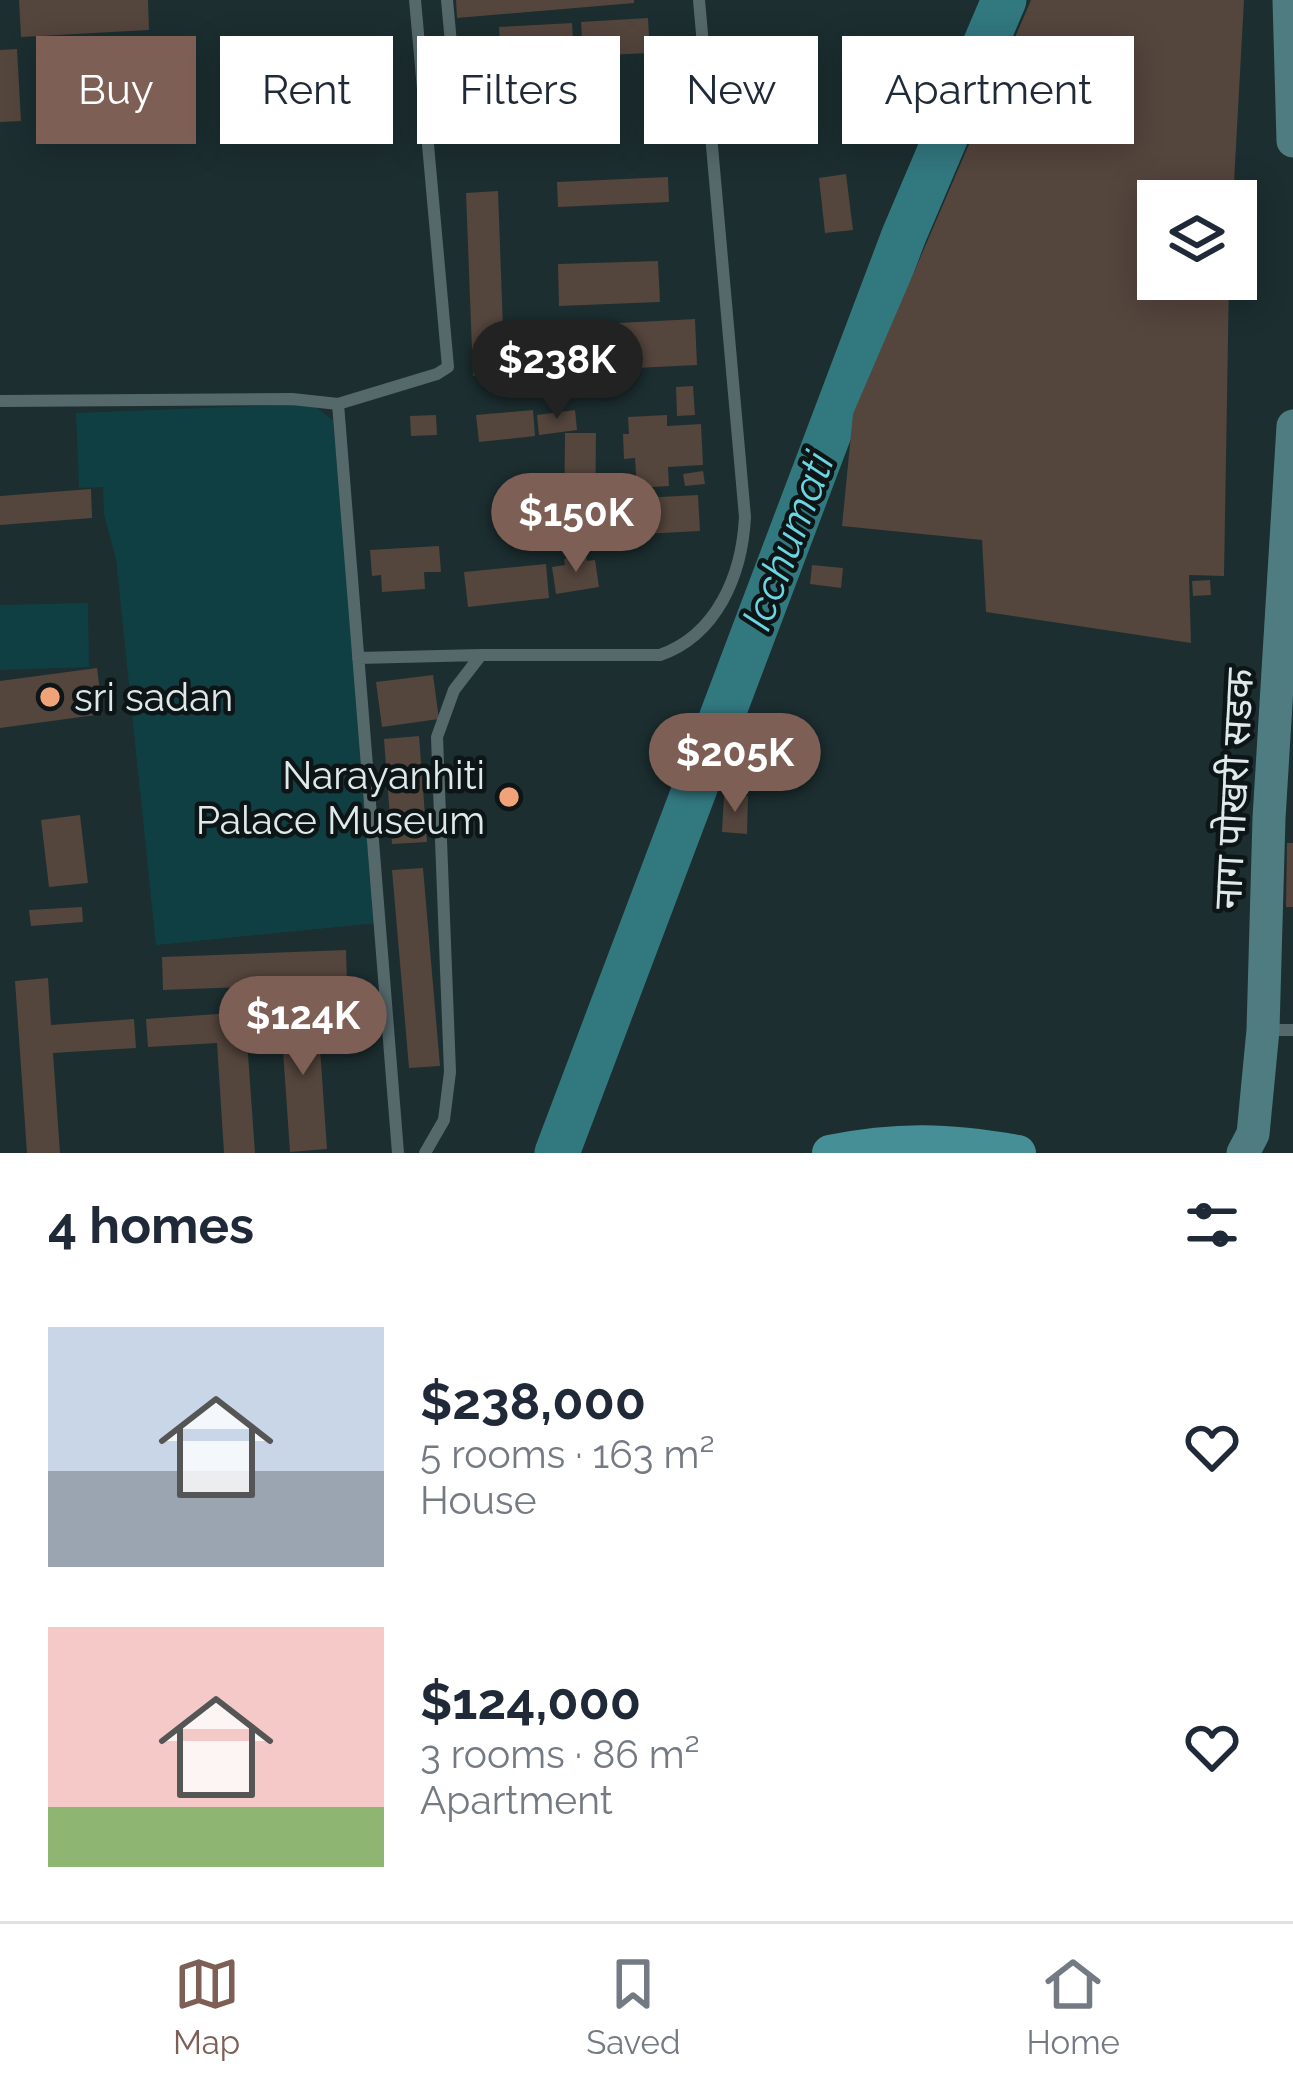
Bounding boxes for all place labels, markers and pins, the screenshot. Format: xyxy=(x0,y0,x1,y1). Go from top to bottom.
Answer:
pin: $238K xyxy=(473,320,641,422)
pin: $150K xyxy=(492,473,660,575)
place label: sri sadan xyxy=(74,674,233,720)
marker: sri sadan xyxy=(37,684,63,710)
pin: $205K xyxy=(651,713,819,815)
place label: Narayanhiti Palace Museum xyxy=(196,752,485,843)
marker: Narayanhiti Palace Museum xyxy=(496,784,522,810)
pin: $124K xyxy=(219,976,387,1078)

